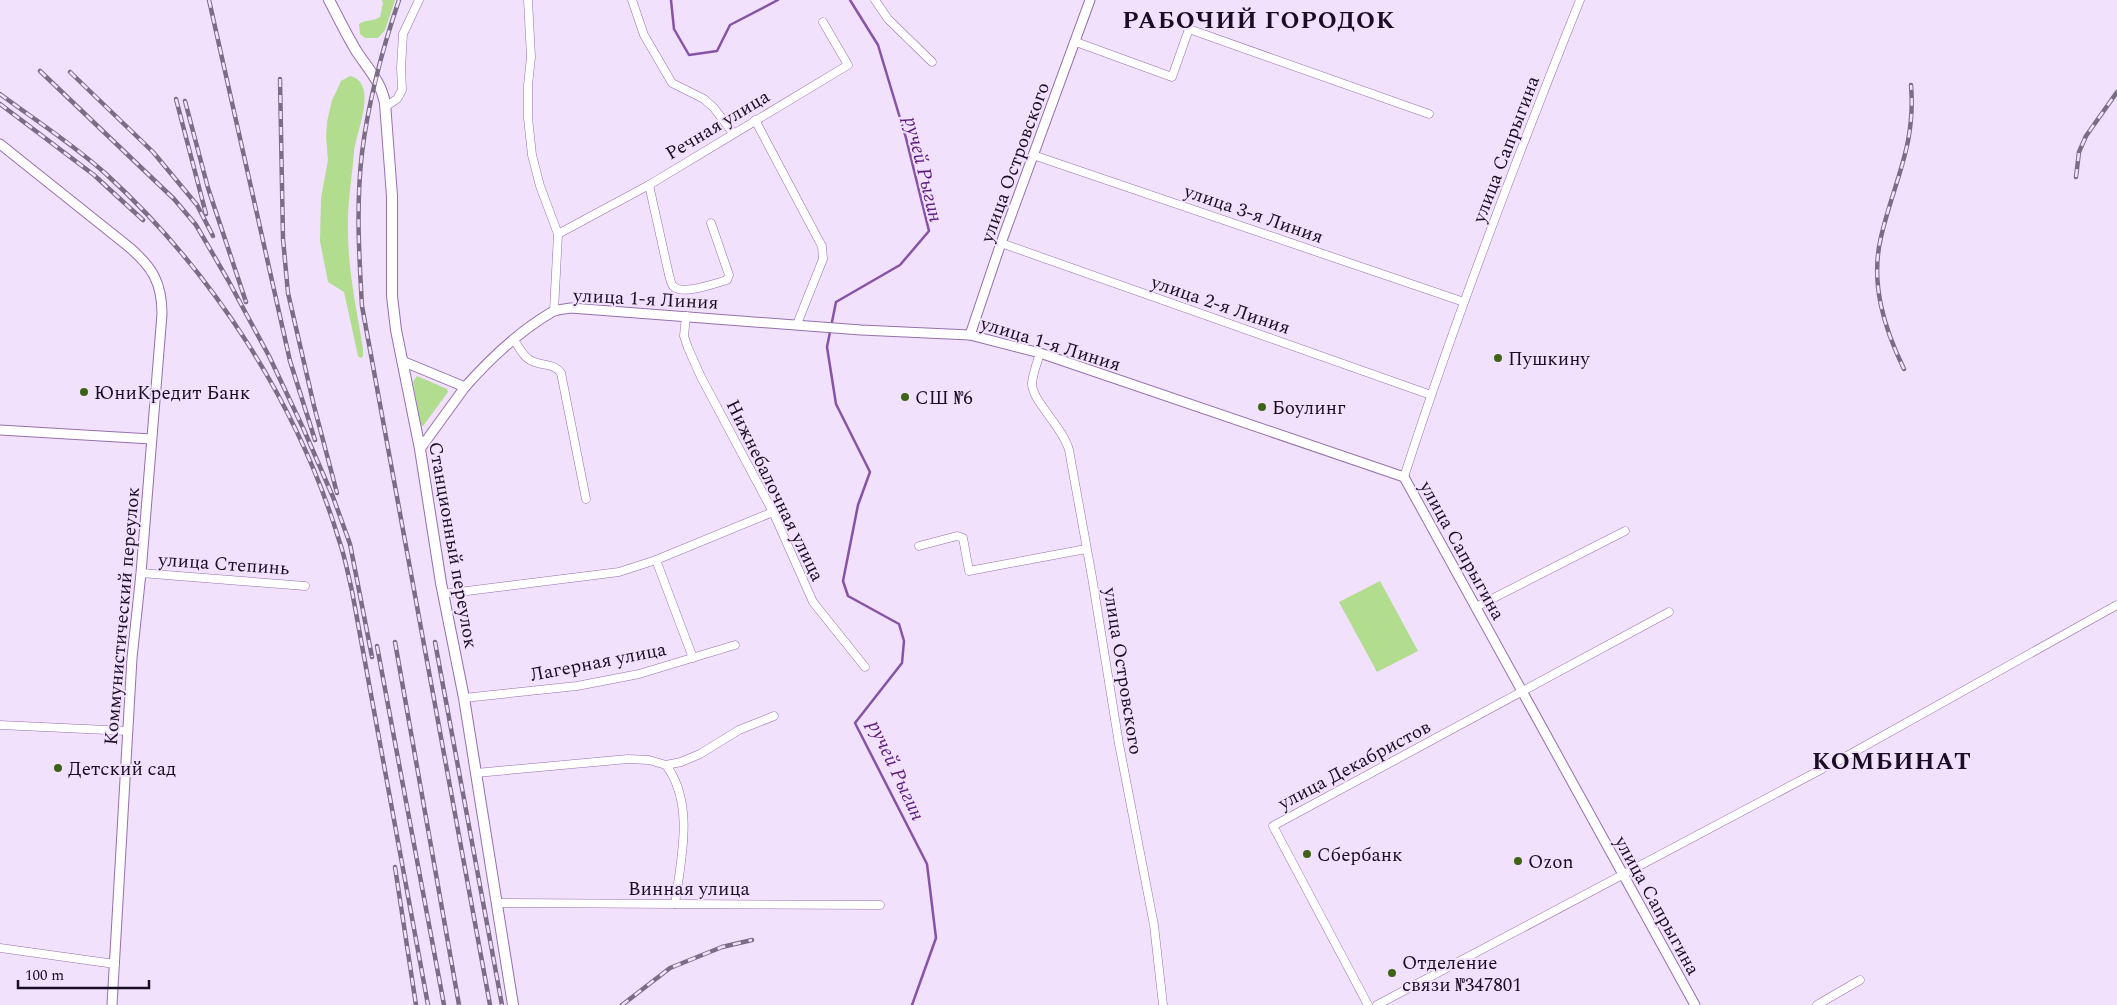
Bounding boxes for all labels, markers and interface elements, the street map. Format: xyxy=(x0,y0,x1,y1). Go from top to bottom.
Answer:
district label: РАБОЧИЙ ГОРОДОК xyxy=(1122,3,1396,39)
street label: улица Сапрыгина xyxy=(1465,71,1548,228)
street label: улица Островского xyxy=(973,78,1058,248)
street label: Речная улица xyxy=(660,82,776,168)
water label: ручей Рыгин xyxy=(895,112,951,226)
street label: улица 3-я Линия xyxy=(1179,177,1327,252)
street label: улица 2-я Линия xyxy=(1146,268,1294,343)
street label: улица 1-я Линия xyxy=(572,281,719,318)
street label: улица 1-я Линия xyxy=(976,309,1124,380)
place label: Пушкину xyxy=(1508,345,1590,374)
marker: Пушкину xyxy=(1492,352,1504,364)
place label: ЮниКредит Банк xyxy=(94,379,251,408)
place label: СШ №6 xyxy=(915,384,973,413)
marker: ЮниКредит Банк xyxy=(78,386,90,398)
marker: СШ №6 xyxy=(899,391,911,403)
place label: Боулинг xyxy=(1272,394,1346,423)
street label: Нижнебалочная улица xyxy=(718,395,832,587)
marker: Боулинг xyxy=(1256,401,1268,413)
street label: Станционный переулок xyxy=(420,440,485,651)
street label: улица Сапрыгина xyxy=(1411,475,1512,626)
street label: Коммунистический переулок xyxy=(97,485,148,747)
street label: улица Степинь xyxy=(156,545,290,584)
street label: улица Островского xyxy=(1095,585,1150,757)
street label: Лагерная улица xyxy=(528,635,670,690)
street label: улица Декабристов xyxy=(1272,713,1436,818)
water label: ручей Рыгин xyxy=(859,714,933,826)
district label: КОМБИНАТ xyxy=(1812,744,1972,780)
place label: Детский сад xyxy=(68,755,176,784)
marker: Детский сад xyxy=(52,762,64,774)
street label: улица Сапрыгина xyxy=(1606,830,1707,981)
place label: Сбербанк xyxy=(1317,841,1403,870)
marker: Сбербанк xyxy=(1301,848,1313,860)
place label: Ozon xyxy=(1528,848,1574,877)
marker: Ozon xyxy=(1512,855,1524,867)
street label: Винная улица xyxy=(628,875,751,904)
place label: Отделение связи №347801 xyxy=(1402,949,1522,1000)
scale bar xyxy=(18,958,149,990)
text: 100 m xyxy=(25,964,64,987)
marker: Отделение связи №347801 xyxy=(1386,967,1398,979)

